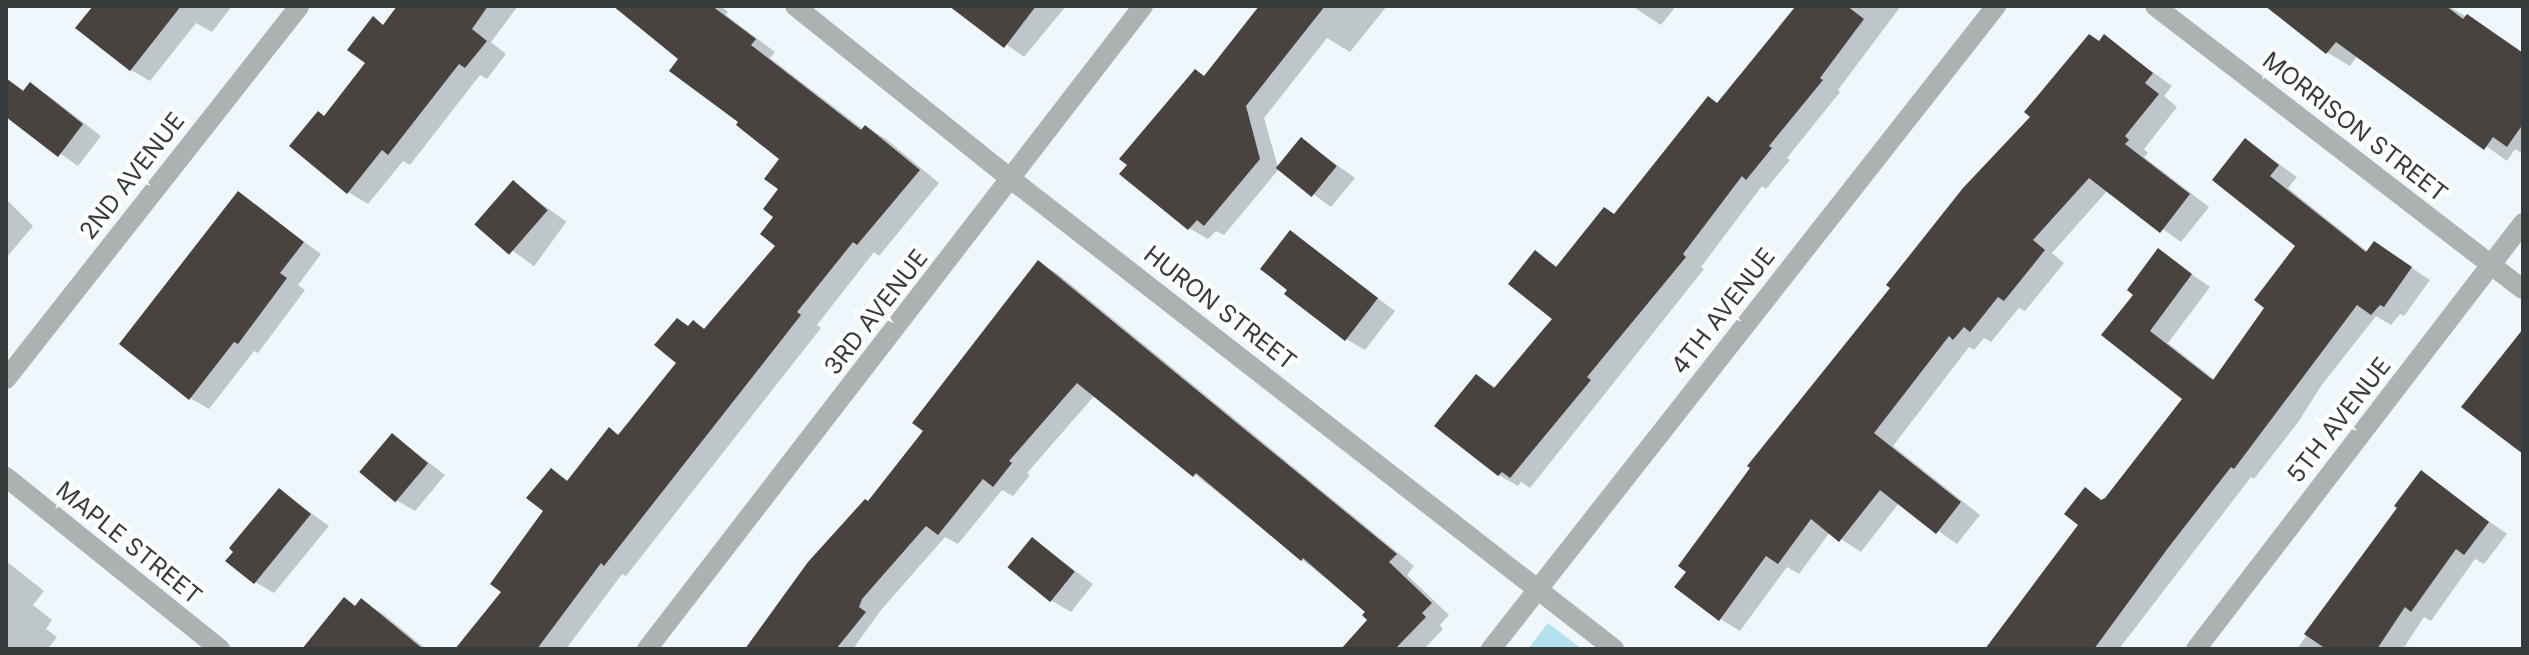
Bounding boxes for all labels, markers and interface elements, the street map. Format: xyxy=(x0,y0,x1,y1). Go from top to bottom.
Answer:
street label: MORRISON STREET xyxy=(2257,46,2453,208)
street label: 2ND AVENUE xyxy=(74,107,190,245)
street label: HURON STREET xyxy=(1138,240,1302,376)
street label: 4TH AVENUE xyxy=(1665,242,1781,380)
street label: 3RD AVENUE xyxy=(818,244,934,380)
street label: 5TH AVENUE xyxy=(2281,352,2397,488)
street label: MAPLE STREET xyxy=(50,475,208,611)

